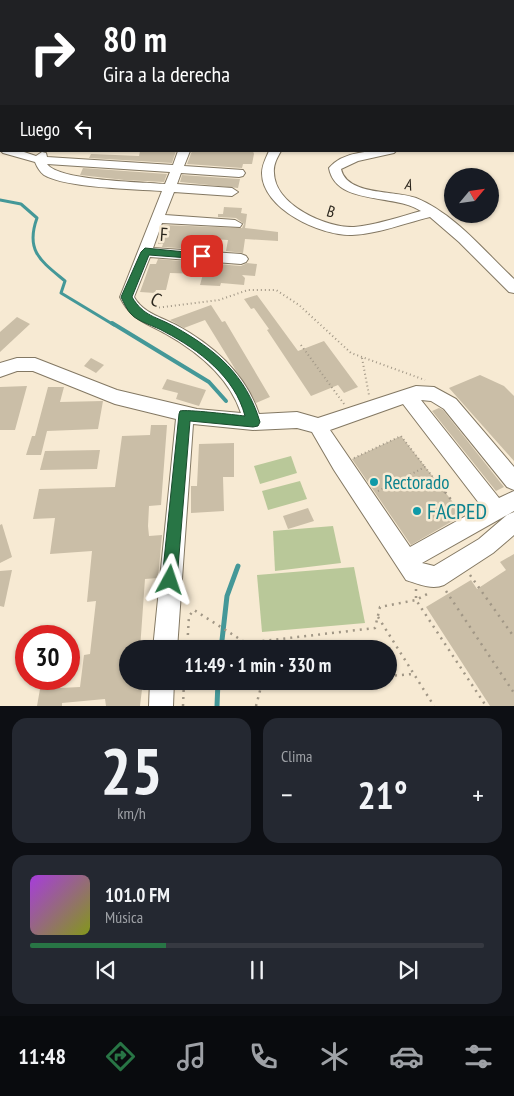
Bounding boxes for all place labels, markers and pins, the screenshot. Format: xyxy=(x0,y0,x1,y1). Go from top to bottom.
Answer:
pin xyxy=(181,235,223,277)
place label: Rectorado xyxy=(384,470,449,494)
marker: Rectorado xyxy=(368,476,380,488)
place label: FACPED xyxy=(427,497,487,525)
marker: FACPED xyxy=(411,505,423,517)

